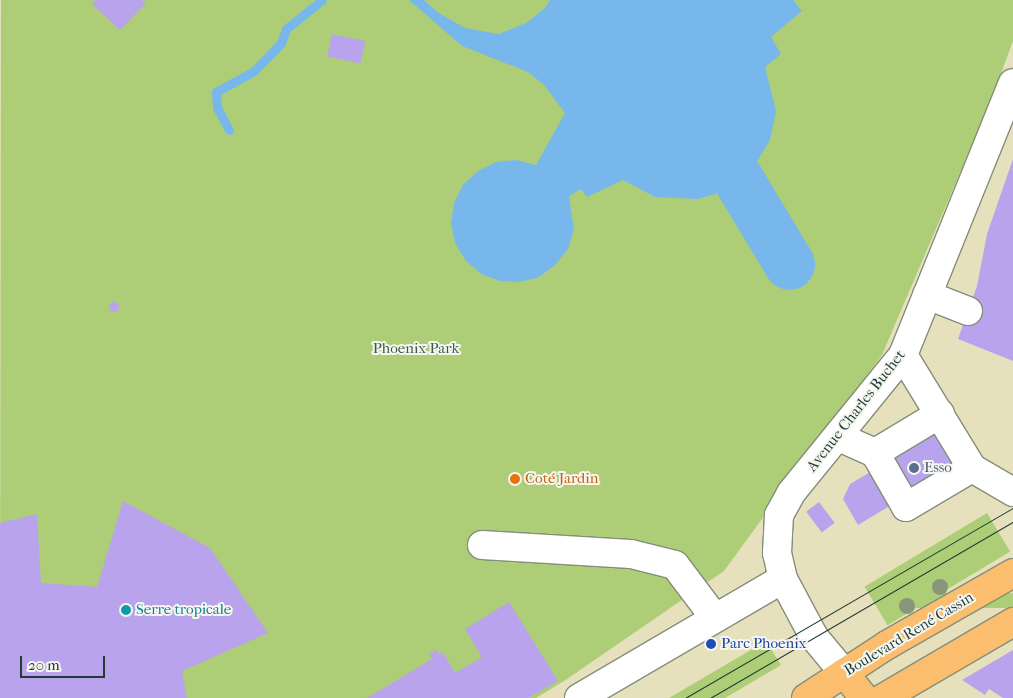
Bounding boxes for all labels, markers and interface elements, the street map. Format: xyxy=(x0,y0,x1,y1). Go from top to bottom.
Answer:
park label: Phoenix Park xyxy=(373,340,459,358)
street label: Avenue Charles Buchet xyxy=(803,347,909,475)
place label: Esso xyxy=(924,459,952,477)
marker: Esso xyxy=(908,462,920,474)
place label: Coté Jardin xyxy=(525,470,598,488)
marker: Coté Jardin xyxy=(509,473,521,485)
street label: Boulevard René Cassin xyxy=(841,588,977,680)
place label: Serre tropicale xyxy=(136,601,231,619)
marker: Serre tropicale xyxy=(120,604,132,616)
place label: Parc Phoenix xyxy=(721,635,806,653)
marker: Parc Phoenix xyxy=(705,638,717,650)
scale bar xyxy=(22,646,108,678)
text: 20 m xyxy=(28,656,60,674)

